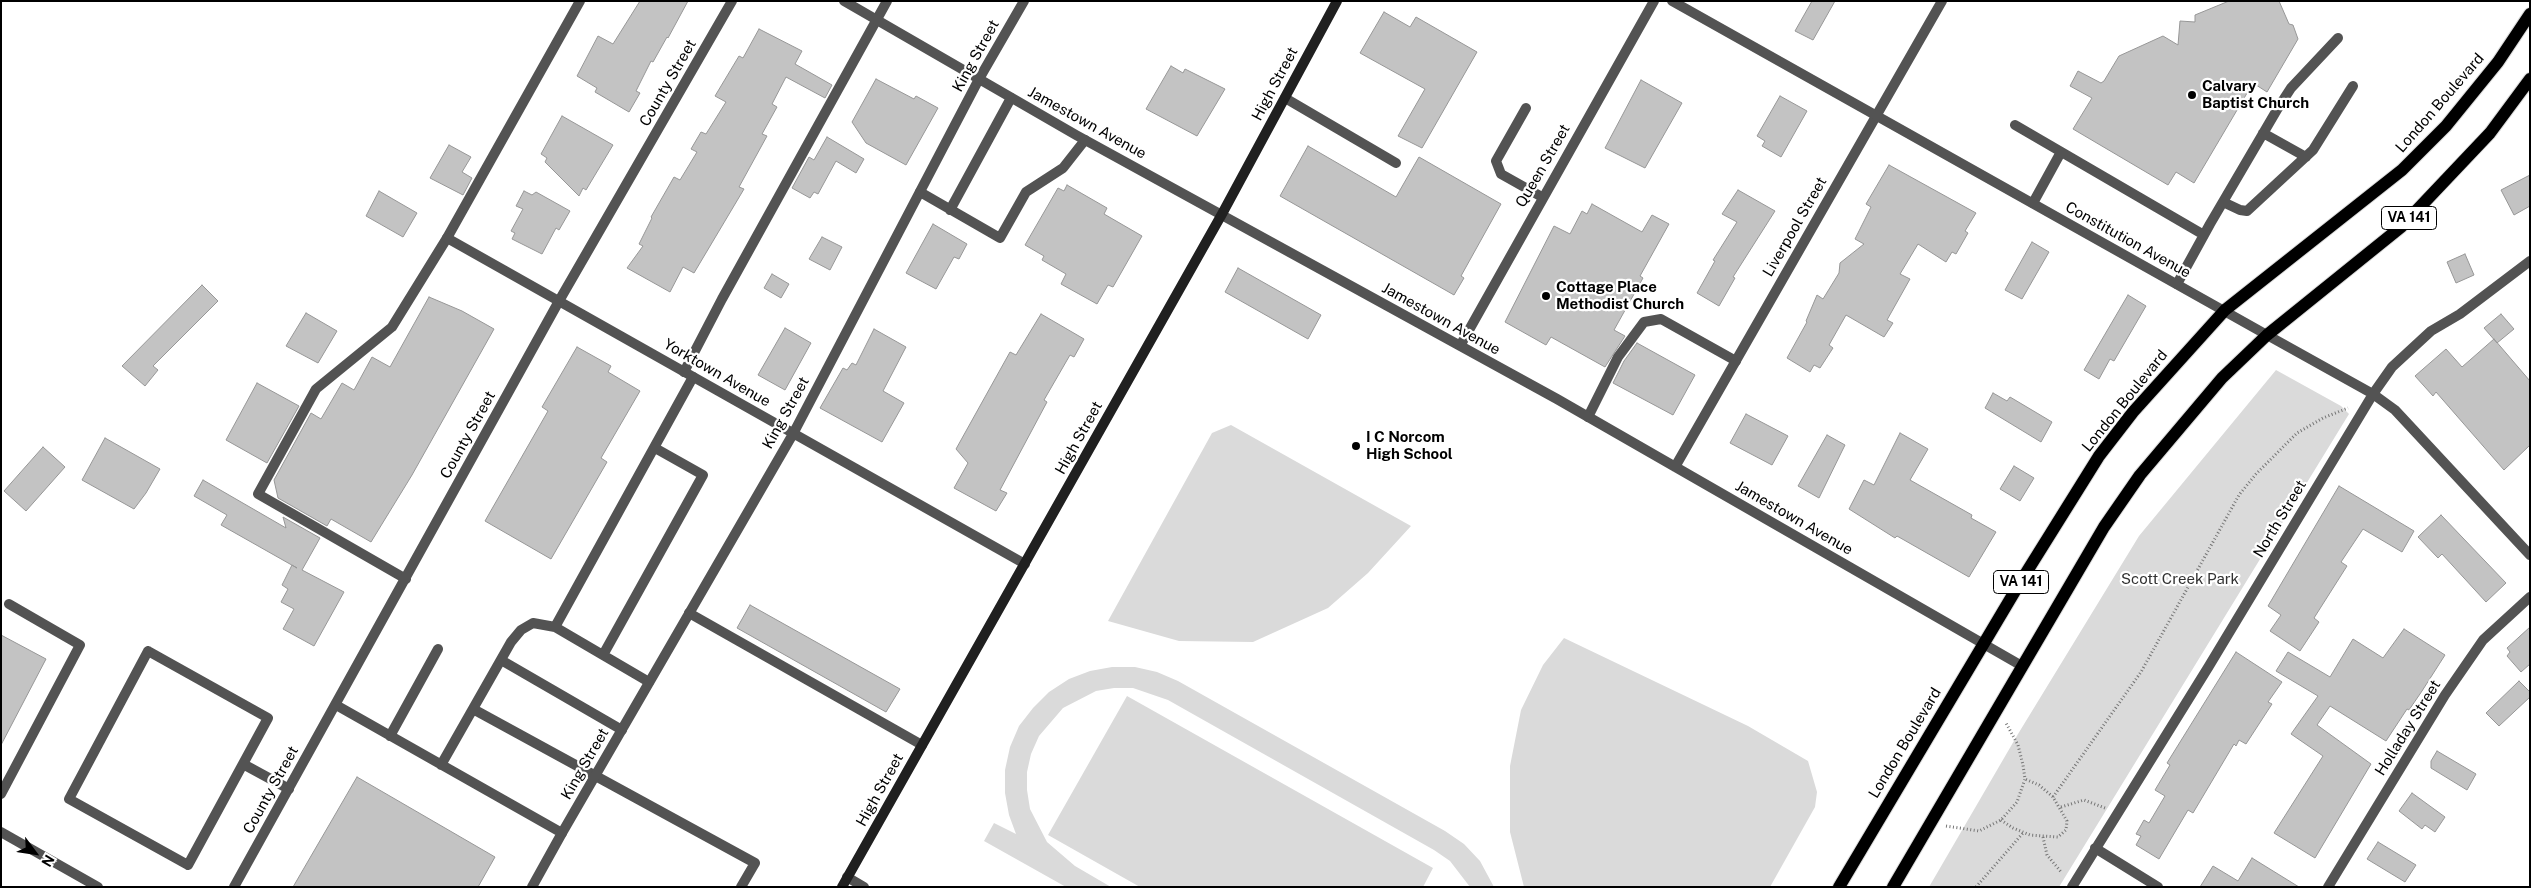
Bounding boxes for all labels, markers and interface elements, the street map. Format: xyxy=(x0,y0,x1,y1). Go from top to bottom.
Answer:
street label: King Street xyxy=(949,17,1003,95)
street label: County Street xyxy=(636,36,700,130)
street label: High Street xyxy=(1248,44,1302,124)
street label: London Boulevard xyxy=(2392,50,2488,156)
place label: Calvary Baptist Church xyxy=(2202,77,2309,112)
street label: Jamestown Avenue xyxy=(1025,83,1149,163)
marker: Calvary Baptist Church xyxy=(2186,89,2198,101)
street label: Queen Street xyxy=(1512,121,1574,211)
street label: Liverpool Street xyxy=(1759,174,1831,280)
street label: Constitution Avenue xyxy=(2062,198,2194,282)
road number: VA 141 xyxy=(2382,207,2436,230)
place label: Cottage Place Methodist Church xyxy=(1556,278,1684,313)
street label: Jamestown Avenue xyxy=(1379,279,1503,359)
marker: Cottage Place Methodist Church xyxy=(1540,290,1552,302)
street label: Yorktown Avenue xyxy=(660,335,774,411)
street label: London Boulevard xyxy=(2079,347,2171,455)
street label: King Street xyxy=(759,374,813,452)
street label: County Street xyxy=(437,388,499,482)
street label: High Street xyxy=(1052,398,1106,478)
place label: I C Norcom High School xyxy=(1366,428,1453,463)
marker: I C Norcom High School xyxy=(1350,440,1362,452)
street label: Jamestown Avenue xyxy=(1732,477,1856,559)
street label: North Street xyxy=(2250,477,2310,561)
road number: VA 141 xyxy=(1994,570,2048,594)
park label: Scott Creek Park xyxy=(2121,570,2239,588)
street label: Holladay Street xyxy=(2371,677,2445,779)
street label: London Boulevard xyxy=(1865,685,1945,801)
street label: King Street xyxy=(557,725,613,803)
street label: County Street xyxy=(240,743,302,837)
street label: High Street xyxy=(853,750,907,830)
north arrow xyxy=(10,828,60,878)
text: N xyxy=(38,852,58,870)

